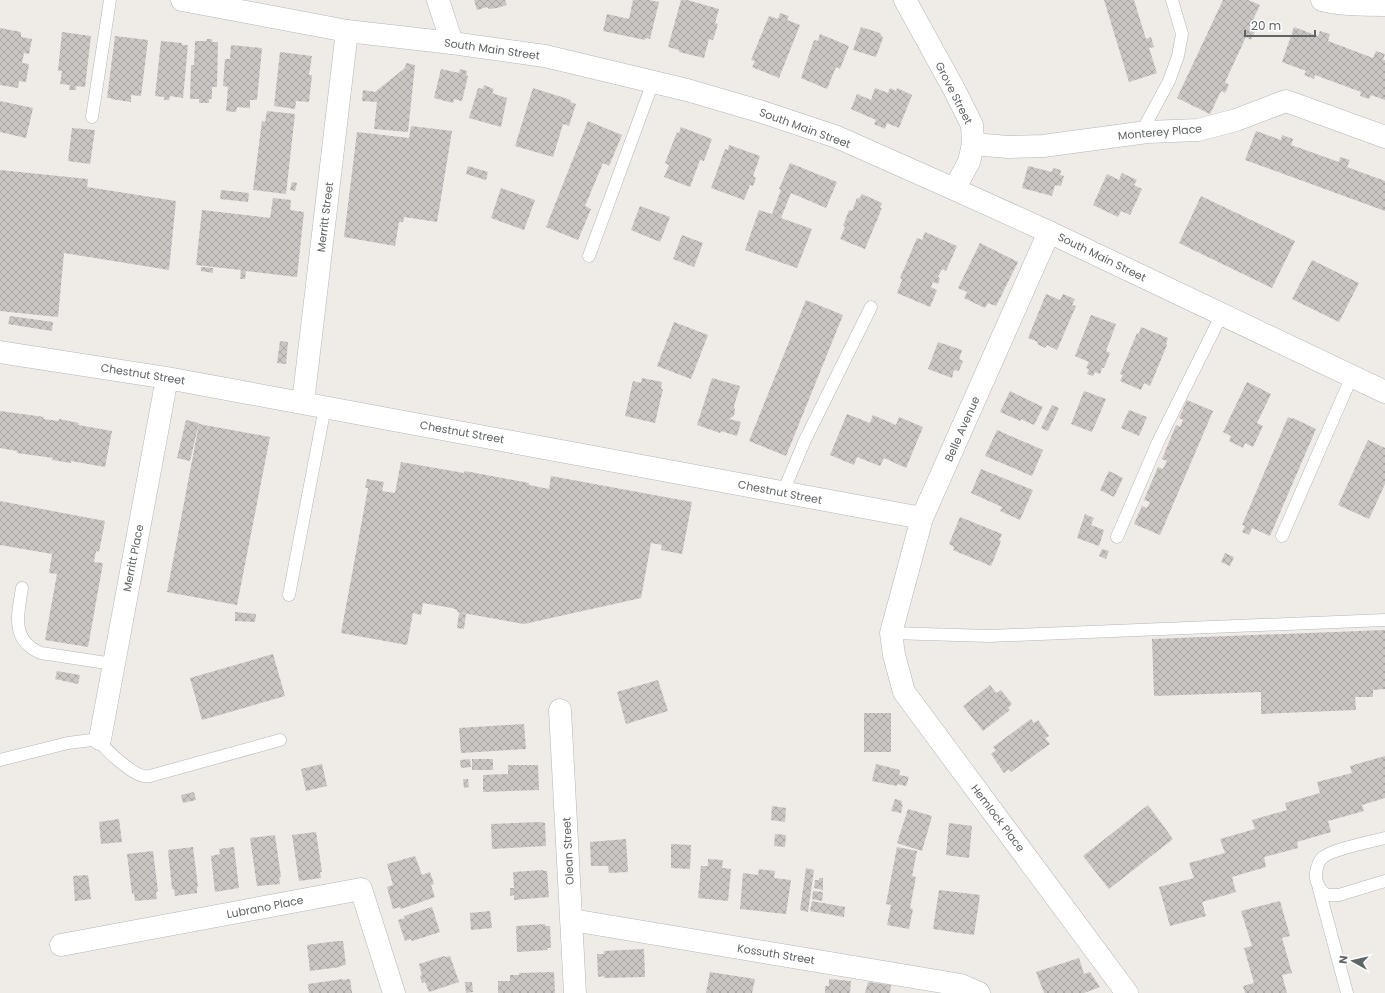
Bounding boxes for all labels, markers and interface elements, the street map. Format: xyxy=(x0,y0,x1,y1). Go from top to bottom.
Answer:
scale bar xyxy=(1245,12,1315,38)
text: 20 m xyxy=(1251,17,1281,34)
street label: South Main Street xyxy=(443,34,541,64)
street label: Grove Street xyxy=(931,59,977,127)
street label: South Main Street xyxy=(757,104,853,152)
street label: Monterey Place xyxy=(1117,120,1203,144)
street label: Merritt Street xyxy=(313,181,337,253)
street label: South Main Street xyxy=(1055,229,1149,285)
street label: Chestnut Street xyxy=(100,359,186,389)
street label: Belle Avenue xyxy=(940,394,984,464)
street label: Chestnut Street xyxy=(419,417,505,447)
street label: Chestnut Street xyxy=(737,476,823,508)
street label: Merritt Place xyxy=(119,523,147,593)
street label: Hemlock Place xyxy=(967,781,1029,855)
street label: Olean Street xyxy=(558,817,578,885)
street label: Lubrano Place xyxy=(225,892,305,922)
street label: Kossuth Street xyxy=(736,940,816,968)
north arrow xyxy=(1333,941,1373,981)
text: N xyxy=(1335,954,1352,965)

